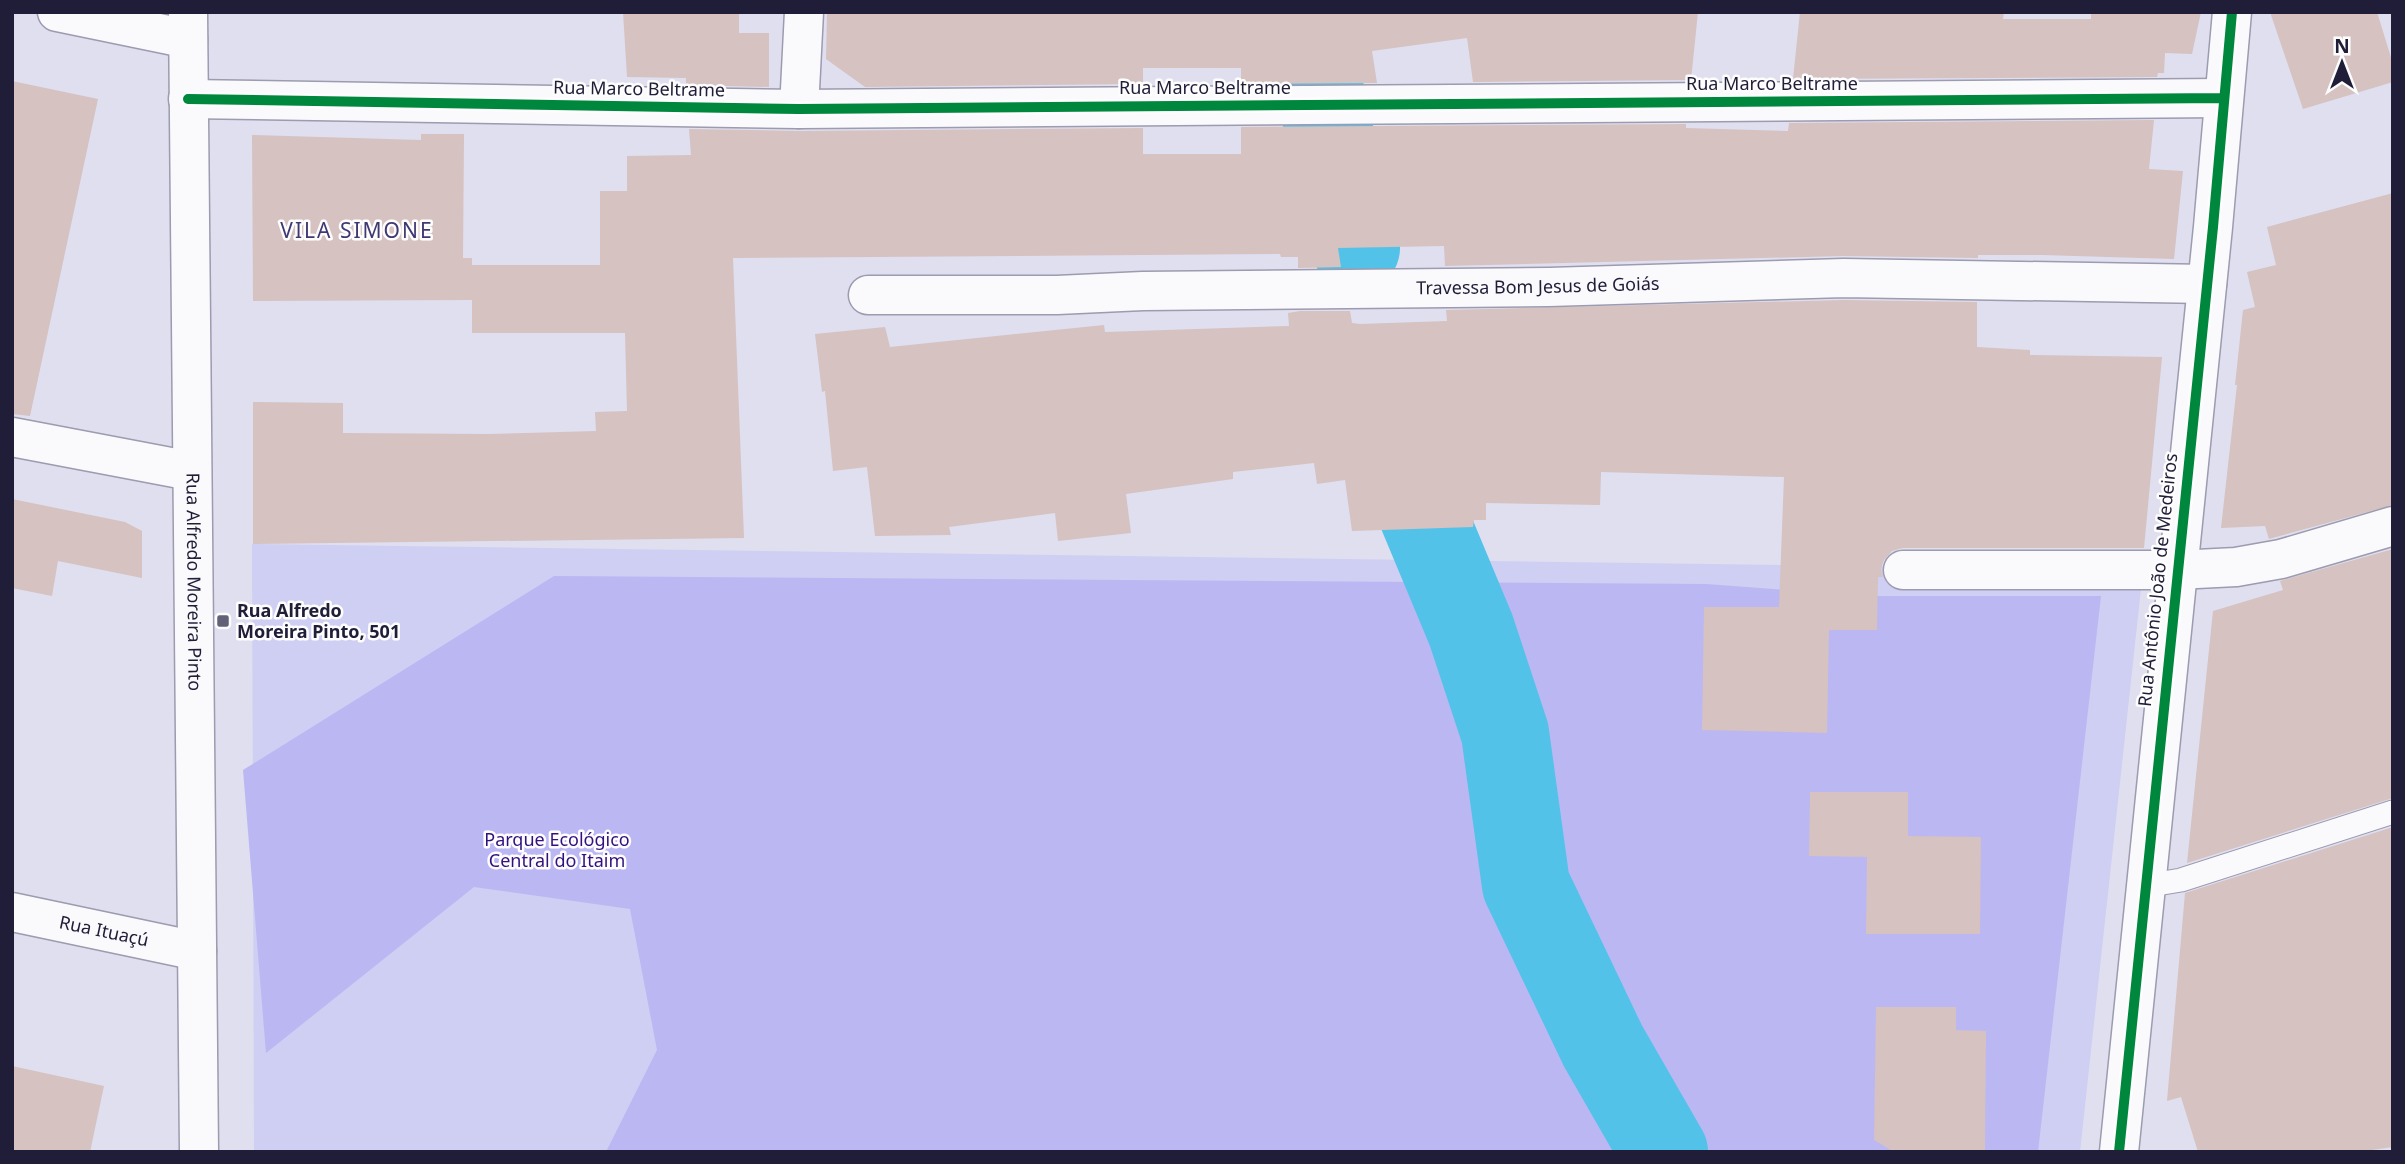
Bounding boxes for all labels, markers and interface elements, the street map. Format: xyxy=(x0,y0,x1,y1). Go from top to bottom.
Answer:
north arrow xyxy=(2307,28,2377,98)
text: N xyxy=(2334,33,2350,59)
street label: Rua Marco Beltrame xyxy=(1686,71,1858,95)
street label: Rua Marco Beltrame xyxy=(553,75,725,101)
street label: Rua Marco Beltrame xyxy=(1119,75,1291,99)
district label: VILA SIMONE xyxy=(280,216,434,244)
street label: Travessa Bom Jesus de Goiás xyxy=(1416,271,1660,299)
street label: Rua Antônio João de Medeiros xyxy=(2132,452,2182,708)
street label: Rua Alfredo Moreira Pinto xyxy=(181,473,208,691)
place label: Rua Alfredo Moreira Pinto, 501 xyxy=(237,598,400,643)
marker: Rua Alfredo Moreira Pinto, 501 xyxy=(215,613,231,629)
park label: Parque Ecológico Central do Itaim xyxy=(484,827,630,872)
street label: Rua Ituaçú xyxy=(57,909,151,952)

